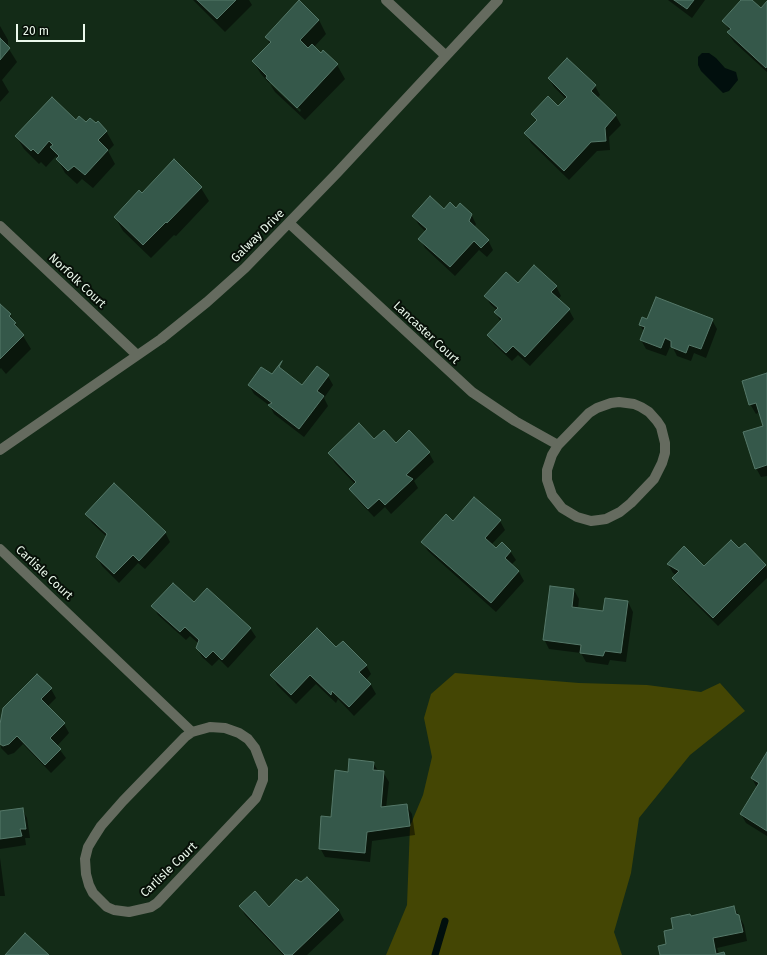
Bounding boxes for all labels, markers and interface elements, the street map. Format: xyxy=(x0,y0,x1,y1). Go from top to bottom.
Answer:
scale bar xyxy=(18,16,87,42)
text: 20 m xyxy=(23,24,49,38)
street label: Galway Drive xyxy=(228,206,288,266)
street label: Norfolk Court xyxy=(45,251,109,311)
street label: Lancaster Court xyxy=(390,299,462,367)
street label: Carlisle Court xyxy=(12,543,76,603)
street label: Carlisle Court xyxy=(138,840,200,900)

